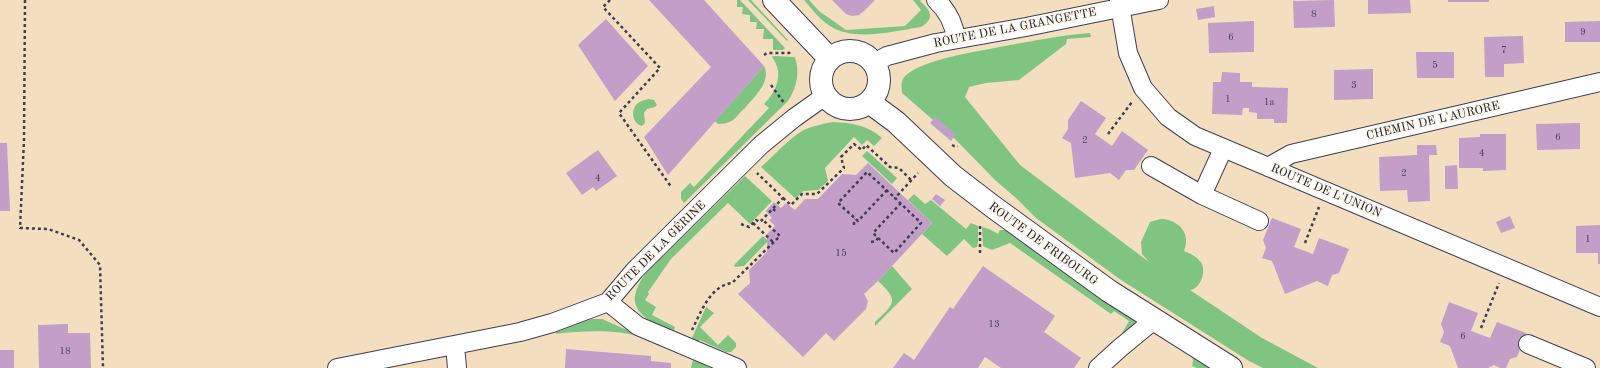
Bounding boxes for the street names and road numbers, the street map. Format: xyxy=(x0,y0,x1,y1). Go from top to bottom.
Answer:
street label: ROUTE DE LA GRANGETTE xyxy=(932,5,1098,51)
street label: CHEMIN DE L'AURORE xyxy=(1365,99,1501,143)
street label: ROUTE DE L'UNION xyxy=(1268,161,1384,221)
street label: ROUTE DE LA GÉRINE xyxy=(603,198,709,304)
street label: ROUTE DE FRIBOURG xyxy=(986,200,1100,288)

